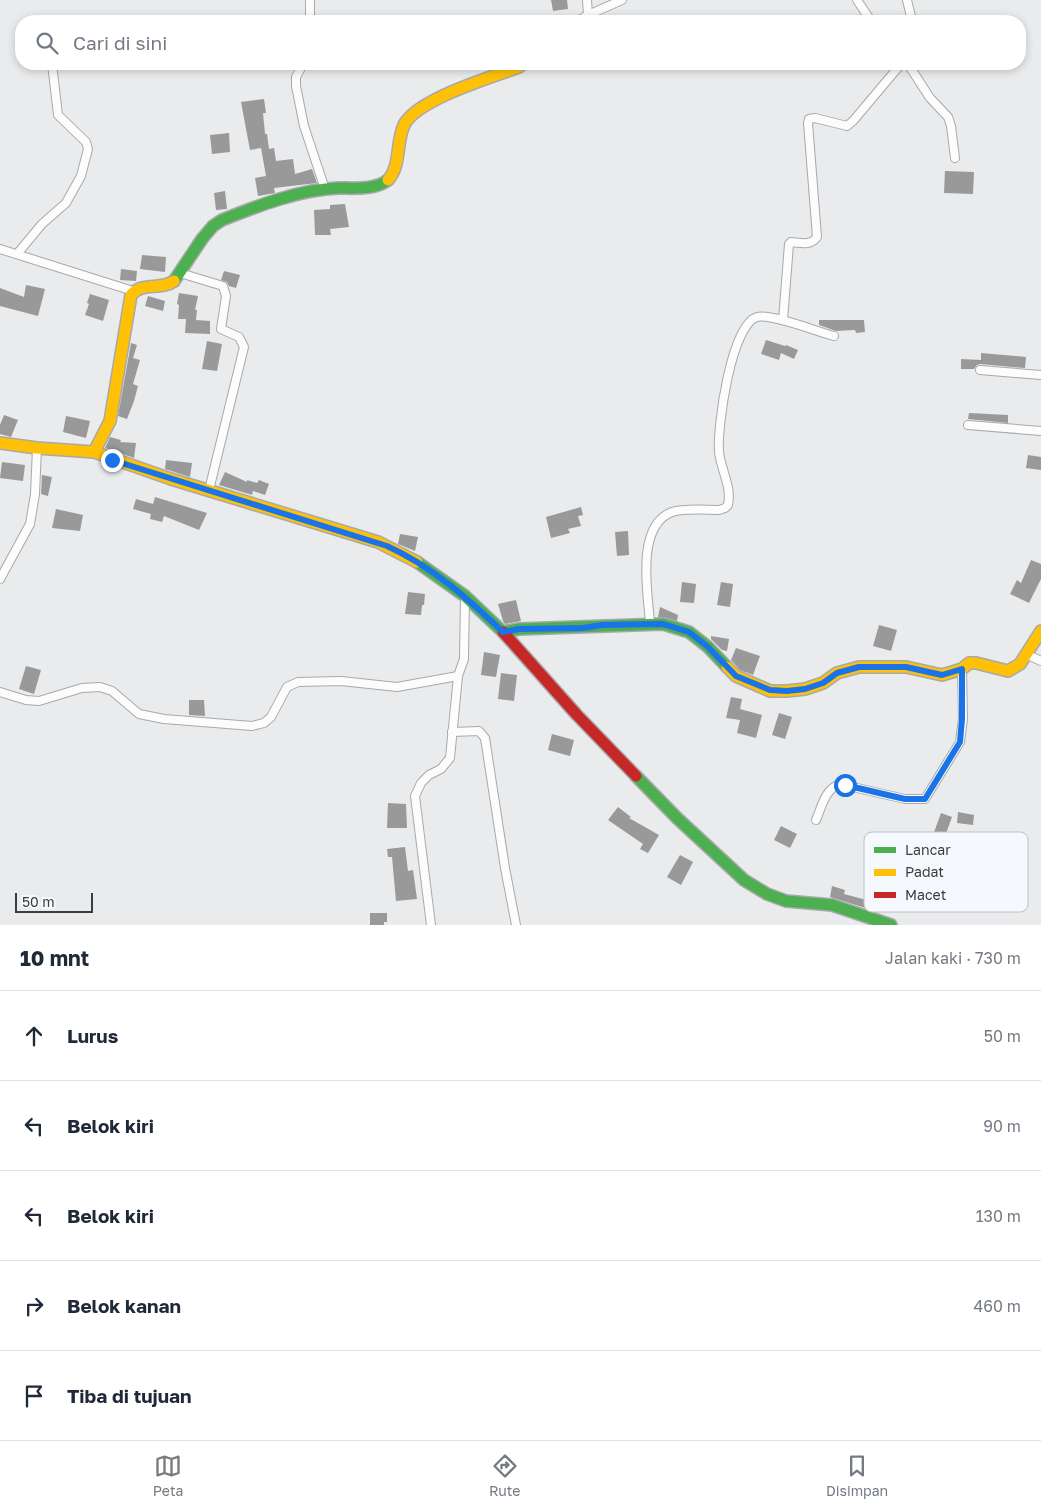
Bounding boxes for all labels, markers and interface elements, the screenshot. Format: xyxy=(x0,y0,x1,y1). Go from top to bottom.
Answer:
search box xyxy=(15,15,1026,70)
icon: search xyxy=(33,29,61,57)
text: Cari di sini xyxy=(73,31,167,54)
route end xyxy=(101,449,124,472)
route start xyxy=(834,774,857,797)
legend xyxy=(864,832,1028,912)
text: Lancar xyxy=(905,841,951,858)
text: Padat xyxy=(905,863,944,880)
text: Macet xyxy=(905,886,946,903)
scale bar xyxy=(15,890,92,913)
text: 50 m xyxy=(22,893,55,910)
text: 10 mnt xyxy=(20,945,89,971)
text: Jalan kaki · 730 m xyxy=(885,948,1021,968)
icon: ahead xyxy=(20,1022,48,1050)
text: Lurus xyxy=(67,1024,118,1047)
text: 50 m xyxy=(984,1026,1021,1046)
icon: left xyxy=(20,1112,48,1140)
text: Belok kiri xyxy=(67,1114,154,1137)
text: 90 m xyxy=(983,1116,1021,1136)
icon: left xyxy=(20,1202,48,1230)
text: Belok kiri xyxy=(67,1204,154,1227)
text: 130 m xyxy=(976,1206,1021,1226)
icon: right xyxy=(20,1292,48,1320)
text: Belok kanan xyxy=(67,1294,181,1317)
text: 460 m xyxy=(973,1296,1021,1316)
icon: arrive xyxy=(20,1382,48,1410)
text: Tiba di tujuan xyxy=(67,1384,192,1407)
tab: Peta xyxy=(153,1452,183,1499)
tab: Rute xyxy=(489,1452,520,1499)
tab: Disimpan xyxy=(826,1452,888,1499)

